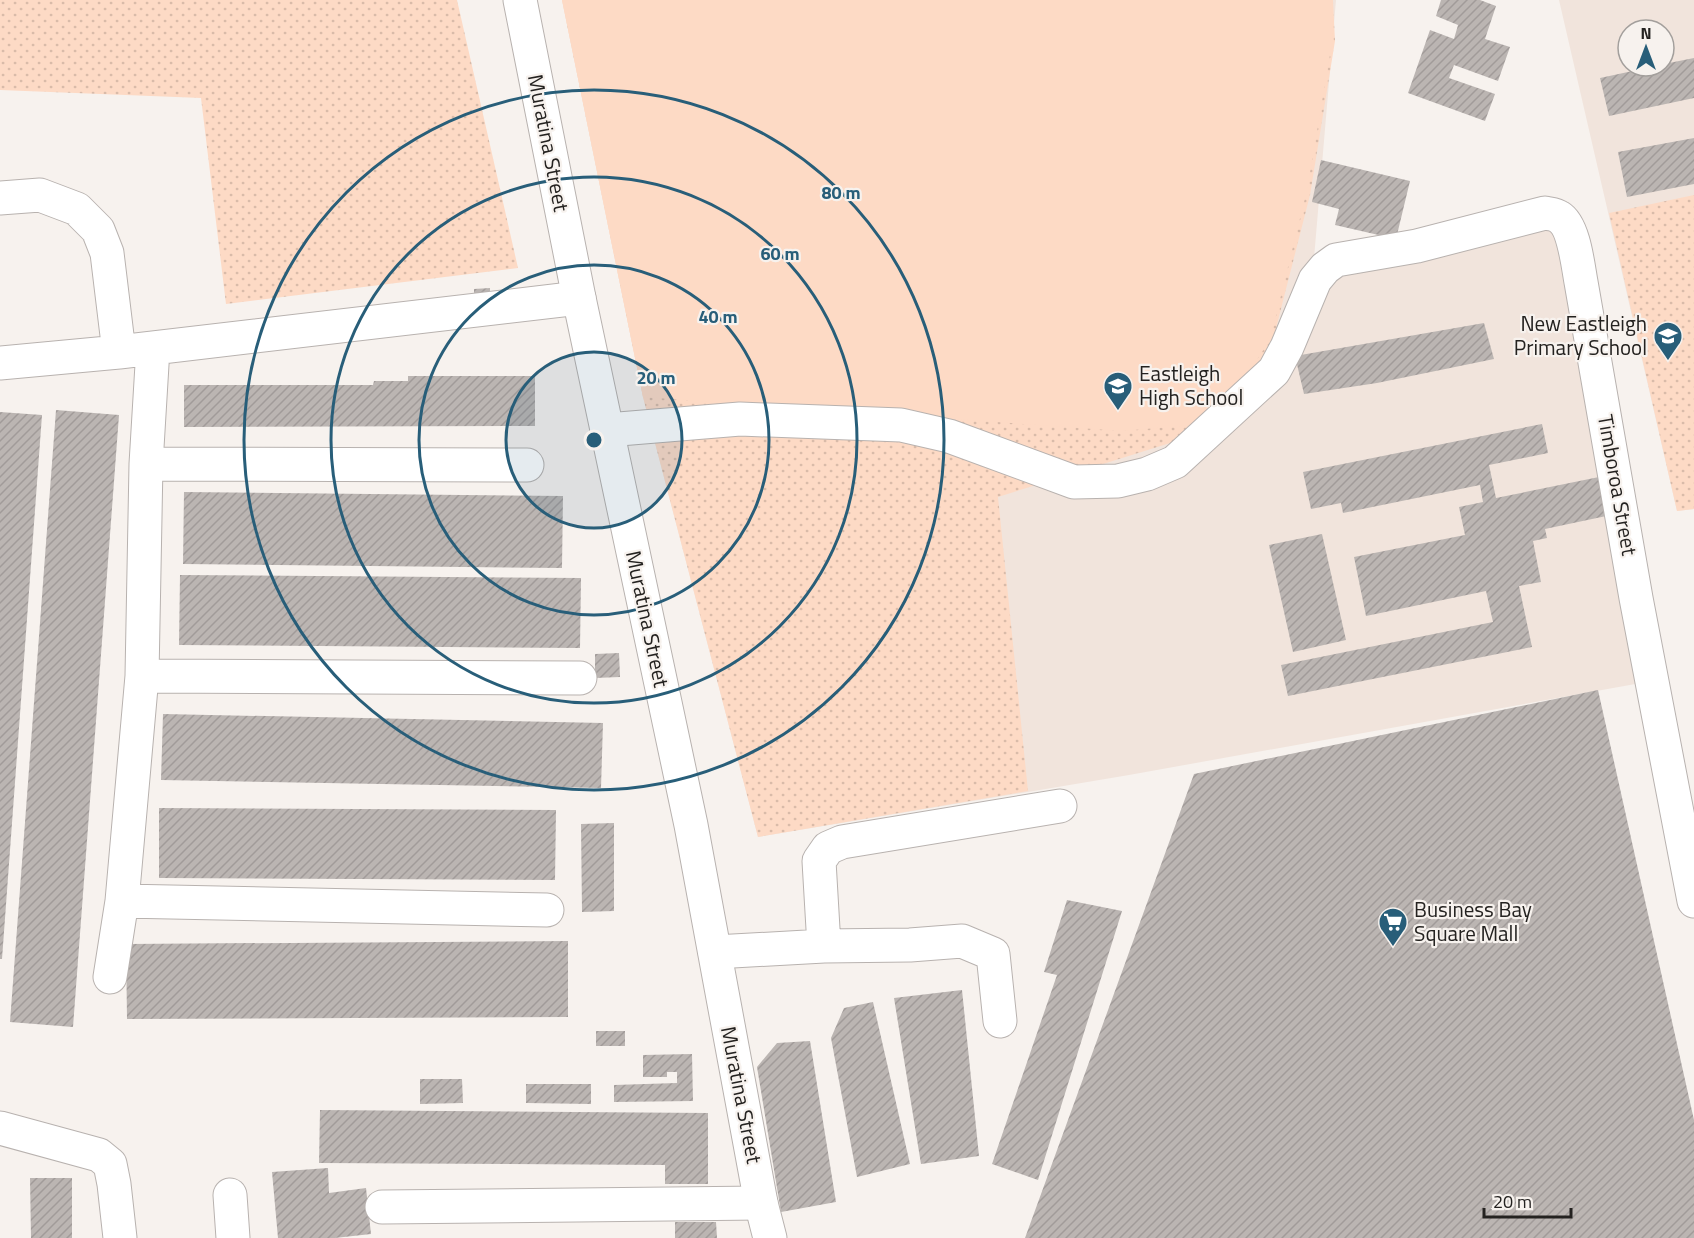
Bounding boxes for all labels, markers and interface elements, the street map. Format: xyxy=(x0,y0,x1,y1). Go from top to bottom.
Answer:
north arrow xyxy=(1616,18,1676,78)
text: N xyxy=(1640,21,1652,45)
street label: Muratina Street xyxy=(520,71,578,215)
text: 80 m xyxy=(821,179,861,206)
text: 60 m xyxy=(760,240,800,267)
text: 40 m xyxy=(698,303,738,330)
place label: New Eastleigh Primary School xyxy=(1514,307,1647,363)
school or university icon: New Eastleigh Primary School xyxy=(1652,320,1684,362)
place label: Eastleigh High School xyxy=(1139,357,1243,413)
text: 20 m xyxy=(636,364,676,391)
school or university icon: Eastleigh High School xyxy=(1102,370,1134,412)
street label: Timboroa Street xyxy=(1590,412,1646,559)
centre of rings xyxy=(584,430,604,450)
street label: Muratina Street xyxy=(618,547,678,691)
place label: Business Bay Square Mall xyxy=(1414,893,1532,949)
supermarket icon: Business Bay Square Mall xyxy=(1377,906,1409,948)
street label: Muratina Street xyxy=(713,1023,771,1167)
scale bar xyxy=(1484,1181,1571,1219)
text: 20 m xyxy=(1493,1188,1532,1215)

